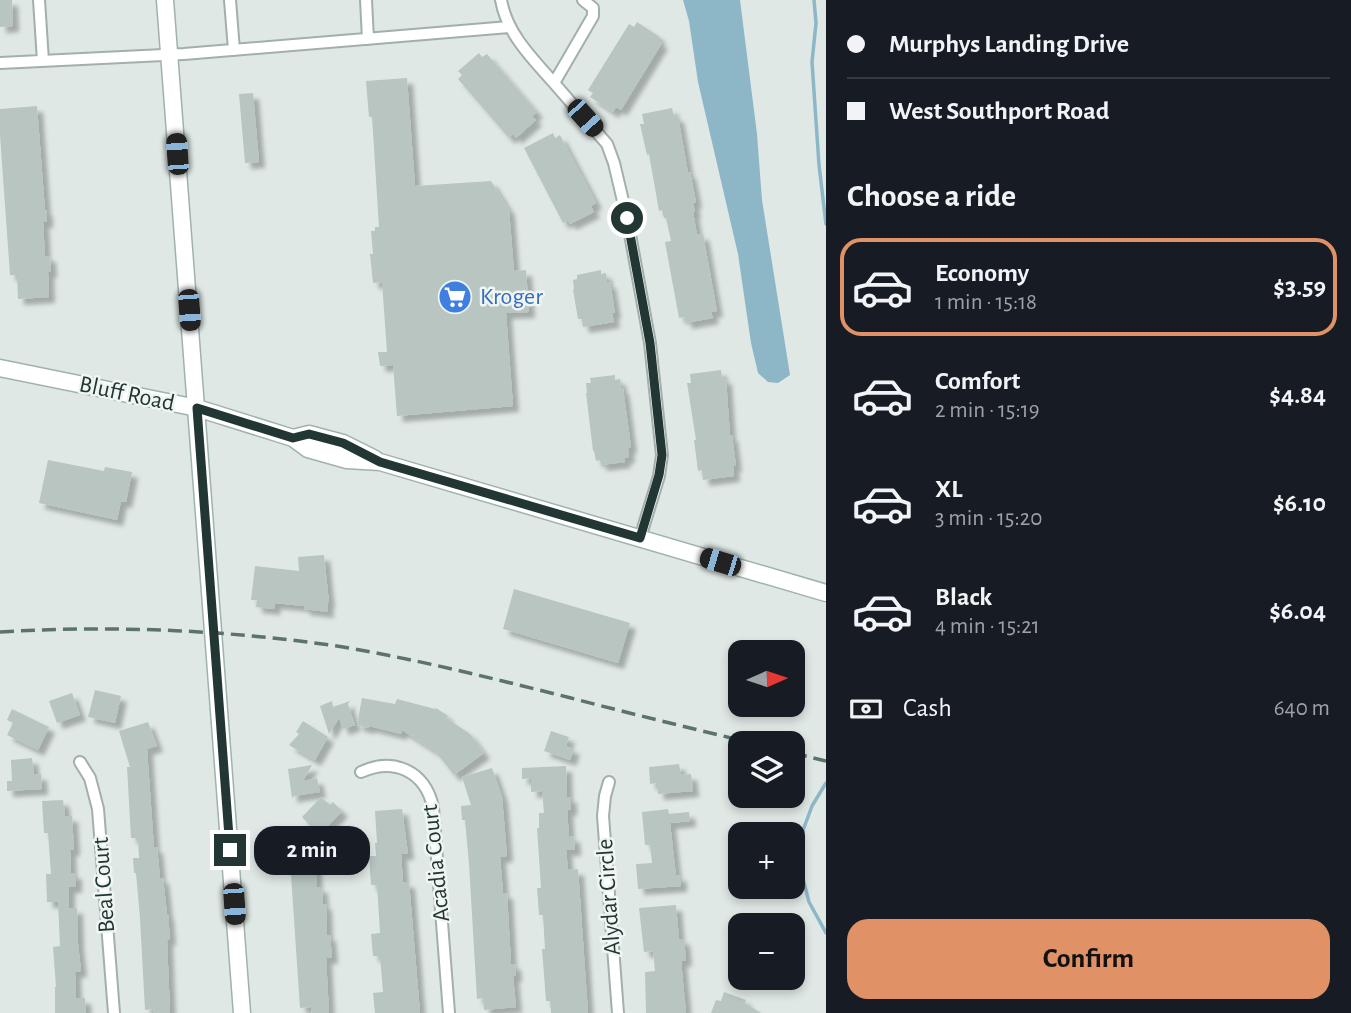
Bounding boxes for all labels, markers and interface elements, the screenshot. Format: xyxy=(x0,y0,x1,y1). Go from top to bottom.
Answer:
text: Murphys Landing Drive xyxy=(889,31,1129,57)
car xyxy=(564,95,607,141)
text: West Southport Road xyxy=(889,98,1109,124)
car xyxy=(166,132,189,176)
text: Choose a ride xyxy=(847,180,1016,212)
route start xyxy=(611,202,643,234)
icon: car xyxy=(851,256,914,319)
text: Economy xyxy=(935,260,1029,286)
text: $3.59 xyxy=(1273,274,1326,300)
supermarket icon: Kroger xyxy=(436,278,474,316)
place label: Kroger xyxy=(480,285,543,309)
car xyxy=(178,288,201,332)
text: 1 min · 15:18 xyxy=(935,291,1037,314)
icon: car xyxy=(851,364,914,427)
text: Comfort xyxy=(935,368,1020,394)
street label: Bluff Road xyxy=(77,372,177,416)
text: $4.84 xyxy=(1269,382,1326,408)
text: 2 min · 15:19 xyxy=(935,399,1039,422)
icon: car xyxy=(851,472,914,535)
text: XL xyxy=(935,476,962,502)
text: $6.10 xyxy=(1273,490,1326,516)
text: 3 min · 15:20 xyxy=(935,507,1042,530)
car xyxy=(697,546,744,578)
icon: car xyxy=(851,580,914,643)
text: Black xyxy=(935,584,992,610)
text: $6.04 xyxy=(1269,598,1326,624)
text: 4 min · 15:21 xyxy=(935,615,1040,638)
north arrow xyxy=(728,640,805,718)
map controls xyxy=(728,640,805,990)
icon: cash xyxy=(847,690,885,728)
text: Cash xyxy=(903,695,952,721)
text: 640 m xyxy=(1274,697,1330,720)
button: layers xyxy=(728,731,805,808)
street label: Acadia Court xyxy=(418,803,454,923)
button: + xyxy=(728,822,805,899)
callout: 2 min xyxy=(254,826,370,874)
route end xyxy=(214,834,246,866)
street label: Beal Court xyxy=(89,836,119,934)
street label: Alydar Circle xyxy=(593,838,625,956)
text: 2 min xyxy=(286,839,338,862)
car xyxy=(223,882,246,926)
button: − xyxy=(728,913,805,990)
button: Confirm xyxy=(847,919,1330,999)

